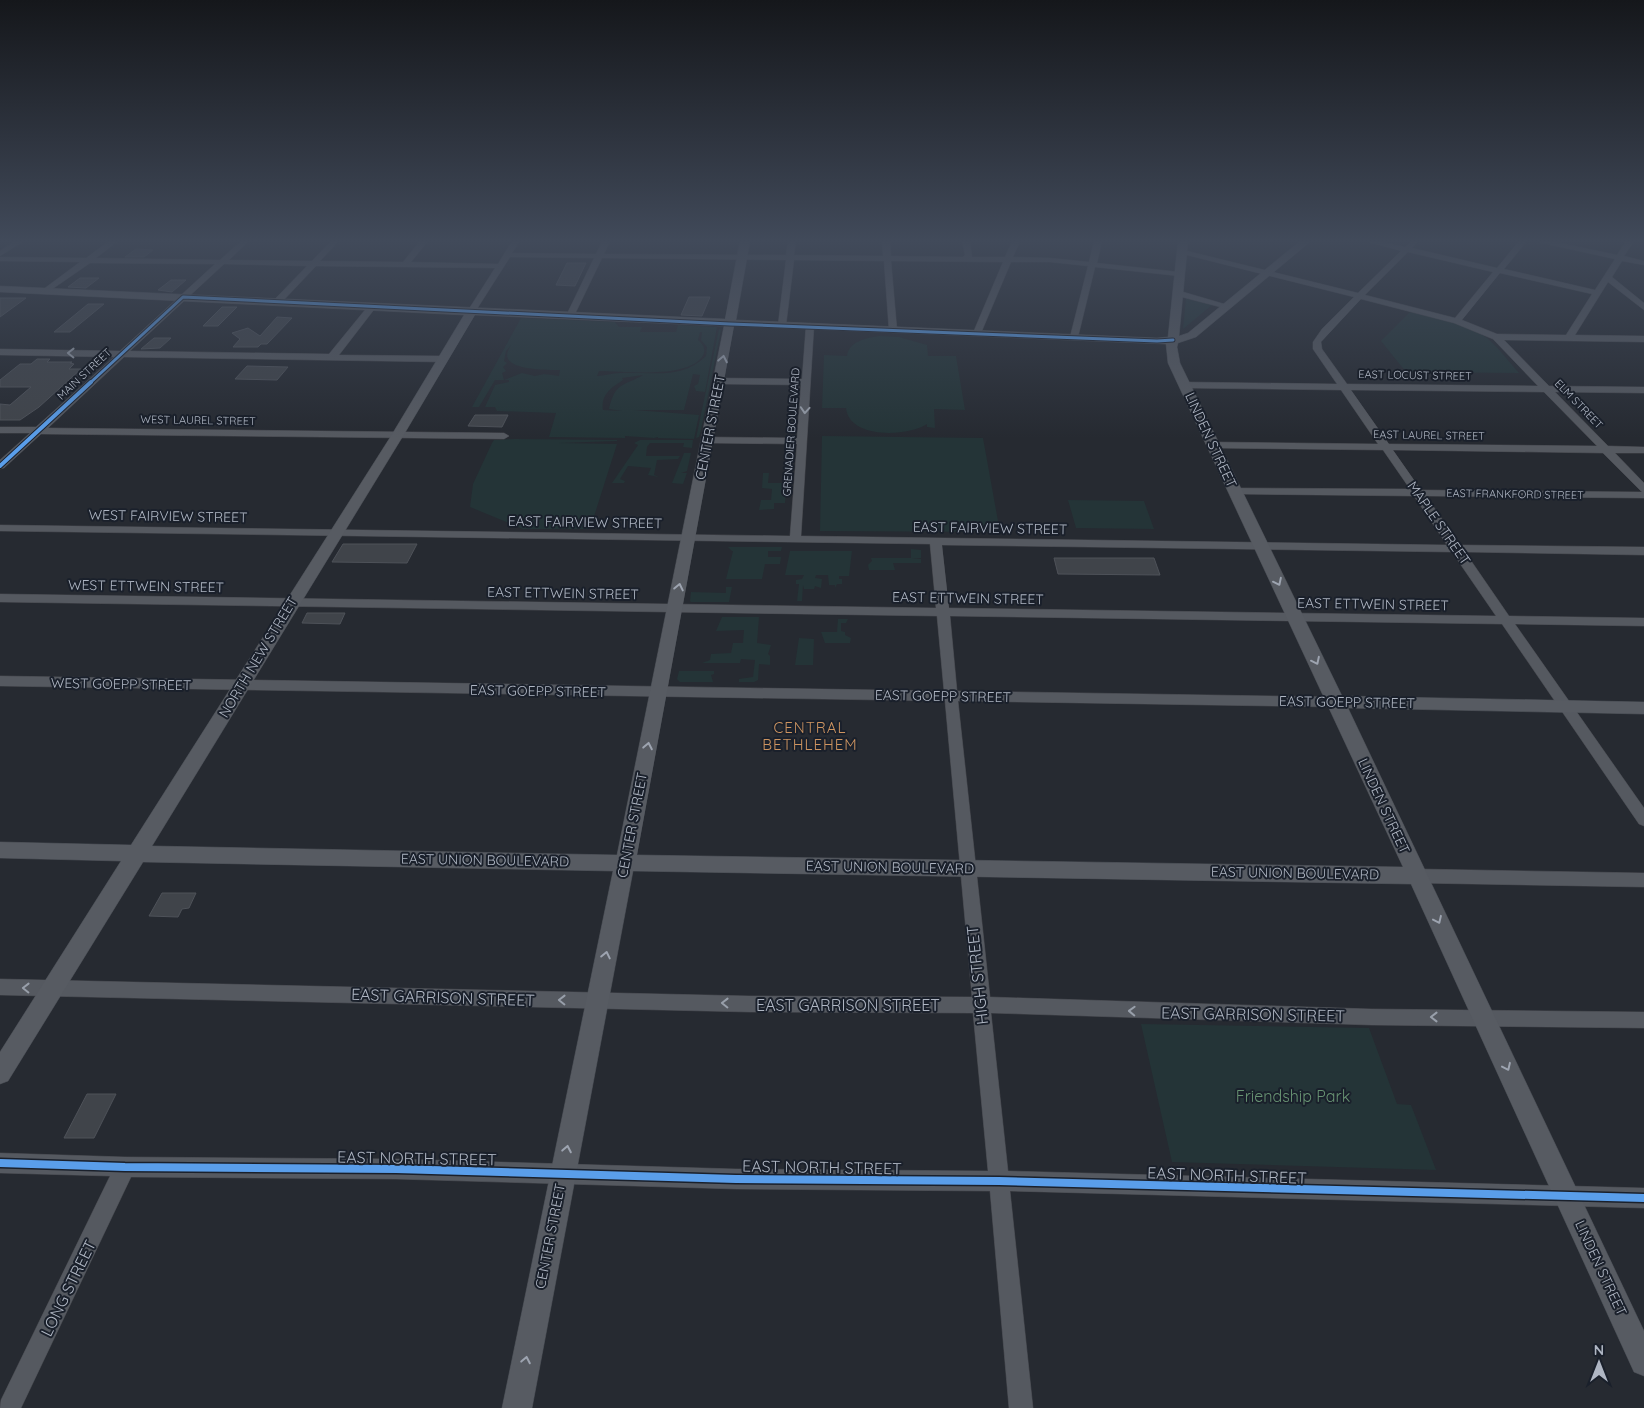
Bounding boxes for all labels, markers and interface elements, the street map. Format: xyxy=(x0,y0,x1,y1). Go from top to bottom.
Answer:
street label: MAIN STREET xyxy=(54,345,114,403)
one-way arrow xyxy=(67,348,75,358)
one-way arrow xyxy=(718,354,728,363)
street label: GRENADIER BOULEVARD xyxy=(780,367,802,497)
street label: EAST LOCUST STREET xyxy=(1358,367,1472,383)
street label: CENTER STREET xyxy=(691,373,729,481)
street label: ELM STREET xyxy=(1552,376,1606,432)
street label: LINDEN STREET xyxy=(1181,389,1241,491)
one-way arrow xyxy=(800,406,811,414)
street label: WEST LAUREL STREET xyxy=(140,412,256,428)
street label: EAST LAUREL STREET xyxy=(1373,427,1485,443)
street label: MAPLE STREET xyxy=(1403,478,1475,568)
street label: EAST FRANKFORD STREET xyxy=(1446,486,1584,502)
street label: WEST FAIRVIEW STREET xyxy=(88,506,248,526)
street label: EAST FAIRVIEW STREET xyxy=(508,512,662,532)
street label: EAST FAIRVIEW STREET xyxy=(913,518,1067,538)
street label: WEST ETTWEIN STREET xyxy=(68,576,224,596)
one-way arrow xyxy=(1272,577,1282,586)
street label: EAST ETTWEIN STREET xyxy=(487,583,639,603)
one-way arrow xyxy=(673,583,684,591)
street label: EAST ETTWEIN STREET xyxy=(892,588,1044,608)
street label: NORTH NEW STREET xyxy=(215,593,301,721)
street label: EAST ETTWEIN STREET xyxy=(1297,594,1449,614)
one-way arrow xyxy=(1310,656,1320,665)
street label: WEST GOEPP STREET xyxy=(51,674,191,694)
street label: EAST GOEPP STREET xyxy=(470,681,606,701)
street label: EAST GOEPP STREET xyxy=(875,686,1011,706)
street label: EAST GOEPP STREET xyxy=(1279,692,1415,712)
district label: CENTRAL BETHLEHEM xyxy=(762,718,858,754)
one-way arrow xyxy=(642,742,653,751)
street label: LINDEN STREET xyxy=(1354,755,1414,857)
street label: CENTER STREET xyxy=(613,771,651,879)
street label: EAST UNION BOULEVARD xyxy=(401,850,569,870)
street label: EAST UNION BOULEVARD xyxy=(806,857,974,877)
street label: EAST UNION BOULEVARD xyxy=(1211,863,1379,883)
one-way arrow xyxy=(1432,915,1442,924)
street label: HIGH STREET xyxy=(962,924,992,1026)
one-way arrow xyxy=(600,951,611,960)
one-way arrow xyxy=(22,983,30,993)
street label: EAST GARRISON STREET xyxy=(351,984,536,1010)
one-way arrow xyxy=(558,995,566,1005)
street label: EAST GARRISON STREET xyxy=(756,995,940,1015)
one-way arrow xyxy=(720,998,728,1009)
street label: EAST GARRISON STREET xyxy=(1161,1002,1345,1026)
one-way arrow xyxy=(1128,1005,1136,1016)
one-way arrow xyxy=(1430,1012,1438,1022)
one-way arrow xyxy=(1501,1062,1511,1071)
park label: Friendship Park xyxy=(1236,1086,1350,1106)
one-way arrow xyxy=(562,1145,572,1153)
street label: EAST NORTH STREET xyxy=(337,1147,497,1169)
street label: EAST NORTH STREET xyxy=(742,1156,902,1178)
street label: EAST NORTH STREET xyxy=(1147,1162,1307,1188)
street label: CENTER STREET xyxy=(531,1182,569,1290)
street label: LINDEN STREET xyxy=(1571,1217,1631,1319)
street label: LONG STREET xyxy=(36,1236,100,1340)
north arrow xyxy=(1574,1338,1624,1388)
text: N xyxy=(1594,1341,1604,1359)
one-way arrow xyxy=(521,1356,531,1365)

